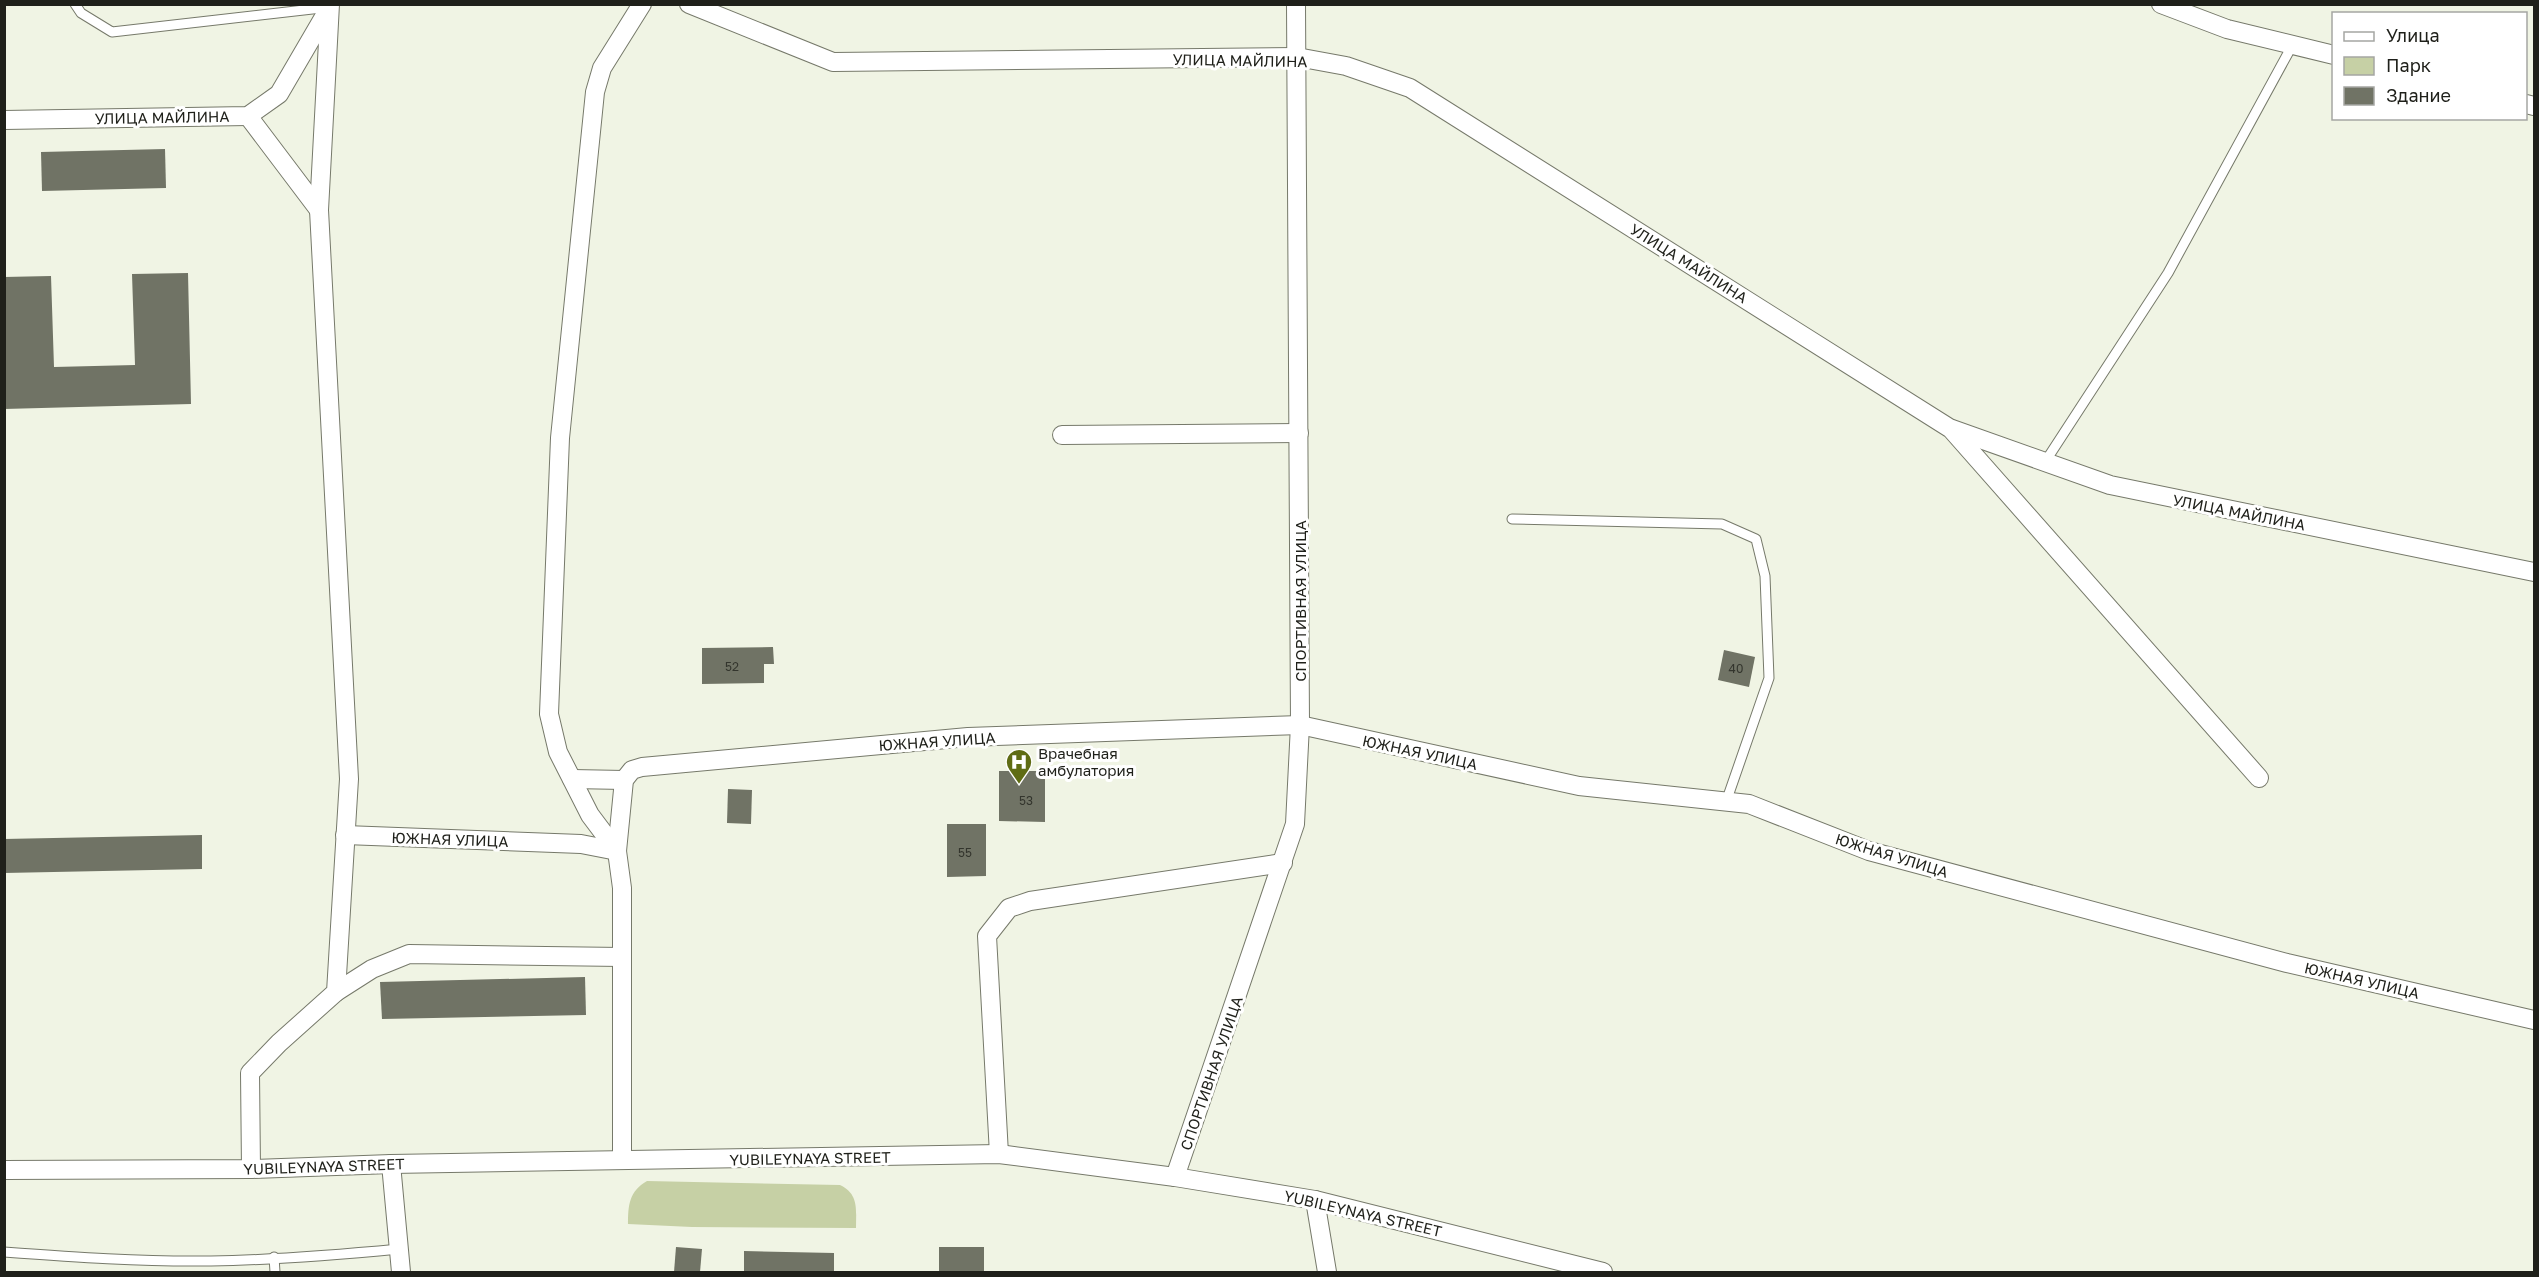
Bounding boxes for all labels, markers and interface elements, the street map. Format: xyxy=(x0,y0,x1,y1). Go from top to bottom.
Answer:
legend xyxy=(2332,12,2527,120)
text: Улица xyxy=(2386,24,2440,46)
street label: УЛИЦА МАЙЛИНА xyxy=(1172,50,1308,70)
text: Парк xyxy=(2386,54,2431,76)
text: Здание xyxy=(2386,84,2451,106)
street label: УЛИЦА МАЙЛИНА xyxy=(94,107,230,127)
street label: УЛИЦА МАЙЛИНА xyxy=(1627,220,1751,306)
street label: УЛИЦА МАЙЛИНА xyxy=(2171,490,2307,534)
street label: СПОРТИВНАЯ УЛИЦА xyxy=(1291,520,1309,682)
house number: 52 xyxy=(725,659,739,674)
house number: 40 xyxy=(1729,661,1743,676)
street label: ЮЖНАЯ УЛИЦА xyxy=(878,728,996,754)
street label: ЮЖНАЯ УЛИЦА xyxy=(1361,731,1479,773)
place label: Врачебная амбулатория xyxy=(1038,744,1134,779)
hospital icon: Врачебная амбулатория xyxy=(1004,747,1034,785)
house number: 53 xyxy=(1019,793,1033,808)
street label: ЮЖНАЯ УЛИЦА xyxy=(391,828,509,850)
street label: ЮЖНАЯ УЛИЦА xyxy=(1833,829,1951,881)
house number: 55 xyxy=(958,845,972,860)
street label: ЮЖНАЯ УЛИЦА xyxy=(2303,958,2421,1002)
street label: СПОРТИВНАЯ УЛИЦА xyxy=(1176,994,1246,1152)
street label: YUBILEYNAYA STREET xyxy=(729,1148,891,1168)
street label: YUBILEYNAYA STREET xyxy=(243,1154,405,1178)
street label: YUBILEYNAYA STREET xyxy=(1282,1186,1444,1240)

